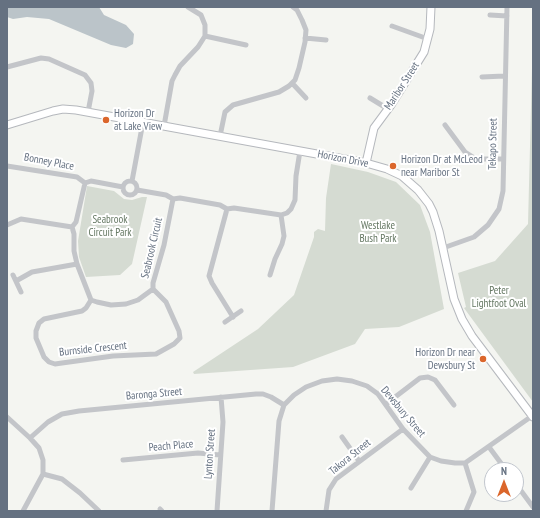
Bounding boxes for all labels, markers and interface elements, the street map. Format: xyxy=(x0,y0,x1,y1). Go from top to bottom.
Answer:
street label: Maribor Street xyxy=(382,60,422,112)
place label: Horizon Dr at Lake View xyxy=(114,107,162,133)
marker: Horizon Dr at Lake View xyxy=(101,115,111,125)
street label: Tekapo Street xyxy=(486,118,500,170)
street label: Horizon Drive xyxy=(316,148,370,170)
street label: Bonney Place xyxy=(23,151,75,173)
place label: Horizon Dr at McLeod near Maribor St xyxy=(401,153,483,179)
marker: Horizon Dr at McLeod near Maribor St xyxy=(388,161,398,171)
park label: Seabrook Circuit Park xyxy=(88,213,132,239)
street label: Seabrook Circuit xyxy=(139,216,165,280)
park label: Westlake Bush Park xyxy=(359,219,397,245)
park label: Peter Lightfoot Oval xyxy=(472,284,526,310)
street label: Burnside Crescent xyxy=(59,339,127,359)
place label: Horizon Dr near Dewsbury St xyxy=(415,346,475,372)
marker: Horizon Dr near Dewsbury St xyxy=(478,354,488,364)
street label: Dewsbury Street xyxy=(378,384,428,440)
street label: Baronga Street xyxy=(125,385,183,403)
street label: Lynton Street xyxy=(202,428,218,480)
street label: Takora Street xyxy=(326,436,374,478)
street label: Peach Place xyxy=(148,437,194,455)
north arrow xyxy=(484,462,524,502)
text: N xyxy=(501,464,507,478)

